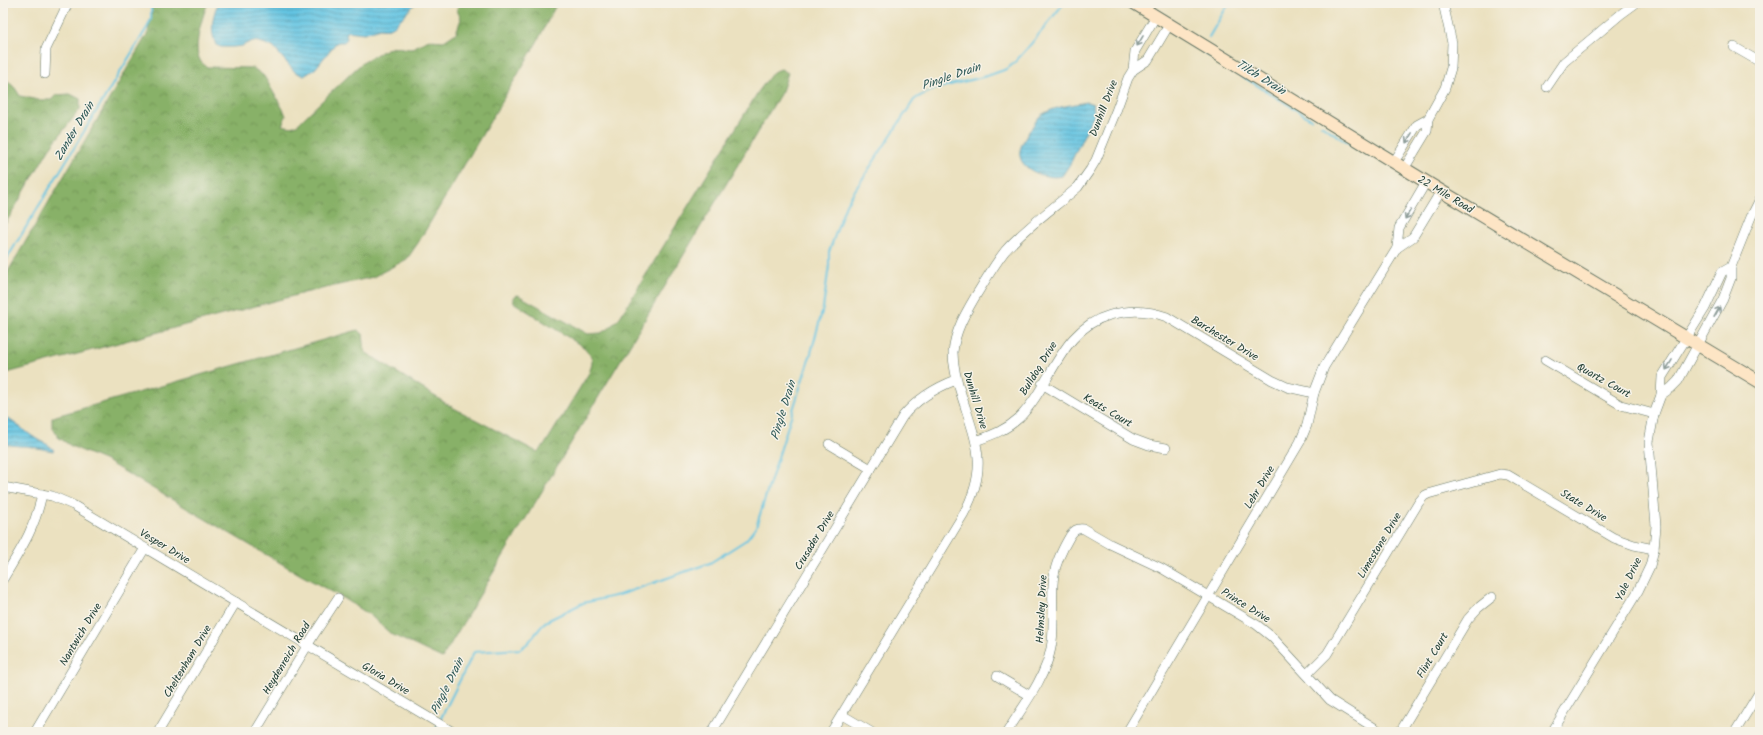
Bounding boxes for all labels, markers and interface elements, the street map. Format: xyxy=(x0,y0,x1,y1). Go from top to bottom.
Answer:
one-way arrow xyxy=(1136,35,1144,47)
water label: Tilch Drain xyxy=(1232,55,1291,101)
water label: Pingle Drain xyxy=(919,57,985,95)
street label: Dunhill Drive xyxy=(1085,77,1123,139)
water label: Zander Drain xyxy=(49,97,100,165)
one-way arrow xyxy=(1404,132,1412,144)
street label: 22 Mile Road xyxy=(1414,171,1477,219)
one-way arrow xyxy=(1403,208,1411,220)
one-way arrow xyxy=(1713,306,1721,318)
street label: Barchester Drive xyxy=(1187,311,1262,366)
street label: Bulldog Drive xyxy=(1015,338,1063,399)
street label: Quartz Court xyxy=(1573,359,1635,404)
one-way arrow xyxy=(1664,359,1672,371)
street label: Dunhill Drive xyxy=(958,369,992,431)
water label: Pingle Drain xyxy=(765,377,802,442)
street label: Keats Court xyxy=(1079,389,1136,433)
street label: Lehr Drive xyxy=(1240,462,1280,513)
street label: State Drive xyxy=(1557,485,1610,527)
street label: Crusader Drive xyxy=(790,507,840,574)
street label: Limestone Drive xyxy=(1353,509,1407,582)
street label: Vesper Drive xyxy=(136,525,193,569)
street label: Yale Drive xyxy=(1611,555,1647,604)
street label: Helmsley Drive xyxy=(1031,574,1053,644)
street label: Prince Drive xyxy=(1217,584,1274,628)
street label: Nantwich Drive xyxy=(55,599,107,670)
street label: Heydenreich Road xyxy=(258,618,316,698)
street label: Cheltenham Drive xyxy=(159,622,217,701)
street label: Flint Court xyxy=(1412,629,1454,682)
water label: Pingle Drain xyxy=(425,653,470,718)
street label: Gloria Drive xyxy=(358,657,413,700)

